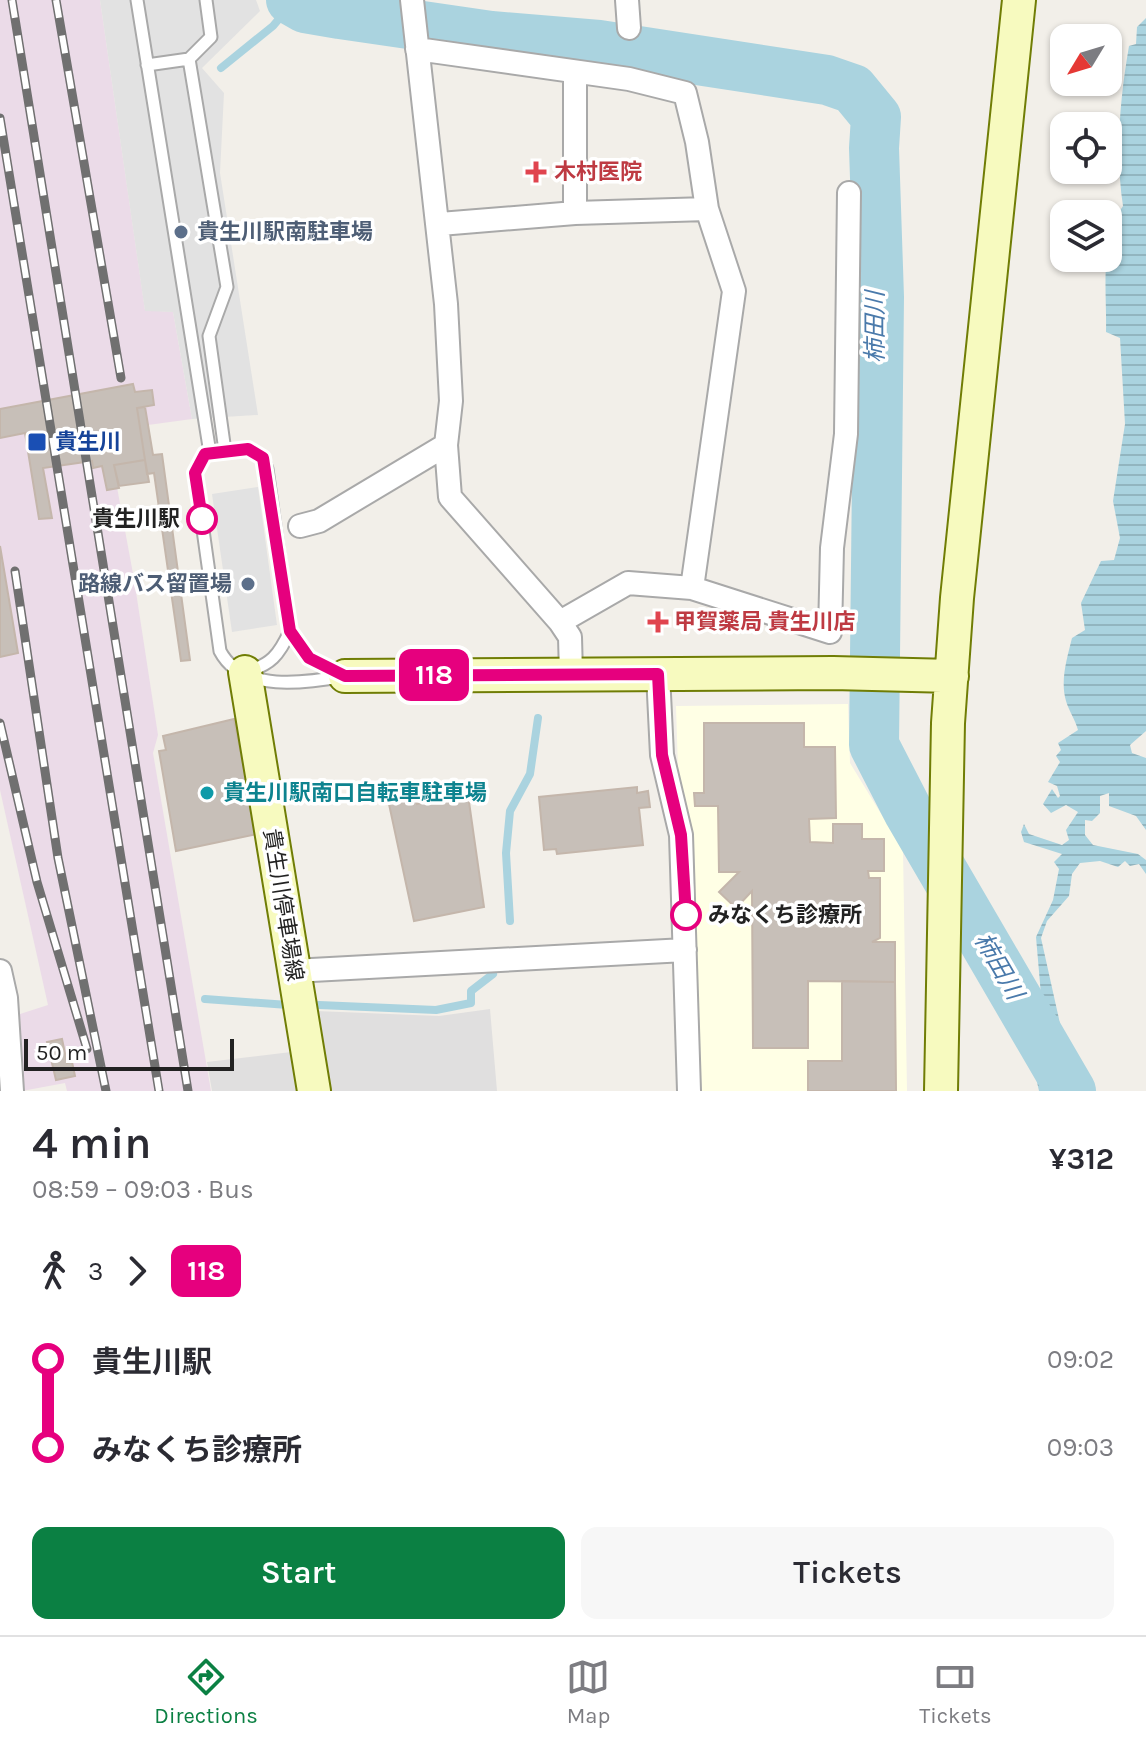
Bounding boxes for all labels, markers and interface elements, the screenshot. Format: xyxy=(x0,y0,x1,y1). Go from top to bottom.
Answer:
north arrow xyxy=(1050,24,1122,96)
map controls xyxy=(1050,24,1122,272)
button: locate xyxy=(1050,112,1122,184)
place label: 木村医院 xyxy=(554,159,642,185)
marker: 木村医院 xyxy=(525,161,547,183)
button: layers xyxy=(1050,200,1122,272)
place label: 貴生川駅南駐車場 xyxy=(197,219,373,245)
marker: 貴生川駅南駐車場 xyxy=(172,223,190,241)
water label: 柿田川 xyxy=(861,288,889,363)
place label: 貴生川 xyxy=(55,429,121,455)
marker: 貴生川 xyxy=(26,431,48,453)
marker: 貴生川駅 xyxy=(187,504,217,534)
place label: 貴生川駅 xyxy=(92,506,180,532)
place label: 路線バス留置場 xyxy=(78,571,232,597)
marker: 路線バス留置場 xyxy=(239,575,257,593)
place label: 甲賀薬局 貴生川店 xyxy=(674,609,856,635)
marker: 甲賀薬局 貴生川店 xyxy=(649,613,667,631)
line badge: 118 xyxy=(388,649,480,701)
text: 118 xyxy=(415,658,453,691)
place label: 貴生川駅南口自転車駐車場 xyxy=(223,780,487,806)
marker: 貴生川駅南口自転車駐車場 xyxy=(198,784,216,802)
street label: 貴生川停車場線 xyxy=(258,827,308,983)
marker: みなくち診療所 xyxy=(671,900,701,930)
place label: みなくち診療所 xyxy=(708,902,862,928)
water label: 柿田川 xyxy=(969,928,1031,1007)
scale bar xyxy=(24,1035,234,1071)
text: 50 m xyxy=(36,1040,87,1066)
text: 4 min xyxy=(32,1118,152,1169)
text: ¥312 xyxy=(1049,1141,1114,1177)
text: 08:59 – 09:03 · Bus xyxy=(32,1174,254,1205)
icon: walk xyxy=(32,1249,76,1293)
icon: forward xyxy=(115,1249,159,1293)
text: 118 xyxy=(187,1254,225,1287)
text: 3 xyxy=(88,1256,103,1287)
text: 貴生川駅 xyxy=(92,1344,212,1380)
text: 09:02 xyxy=(1047,1344,1114,1375)
text: みなくち診療所 xyxy=(92,1432,302,1468)
text: 09:03 xyxy=(1047,1432,1114,1463)
button: Start xyxy=(32,1527,565,1619)
button: Tickets xyxy=(581,1527,1114,1619)
tab: Directions xyxy=(154,1655,258,1729)
tab: Map xyxy=(566,1655,610,1729)
tab: Tickets xyxy=(919,1655,992,1729)

